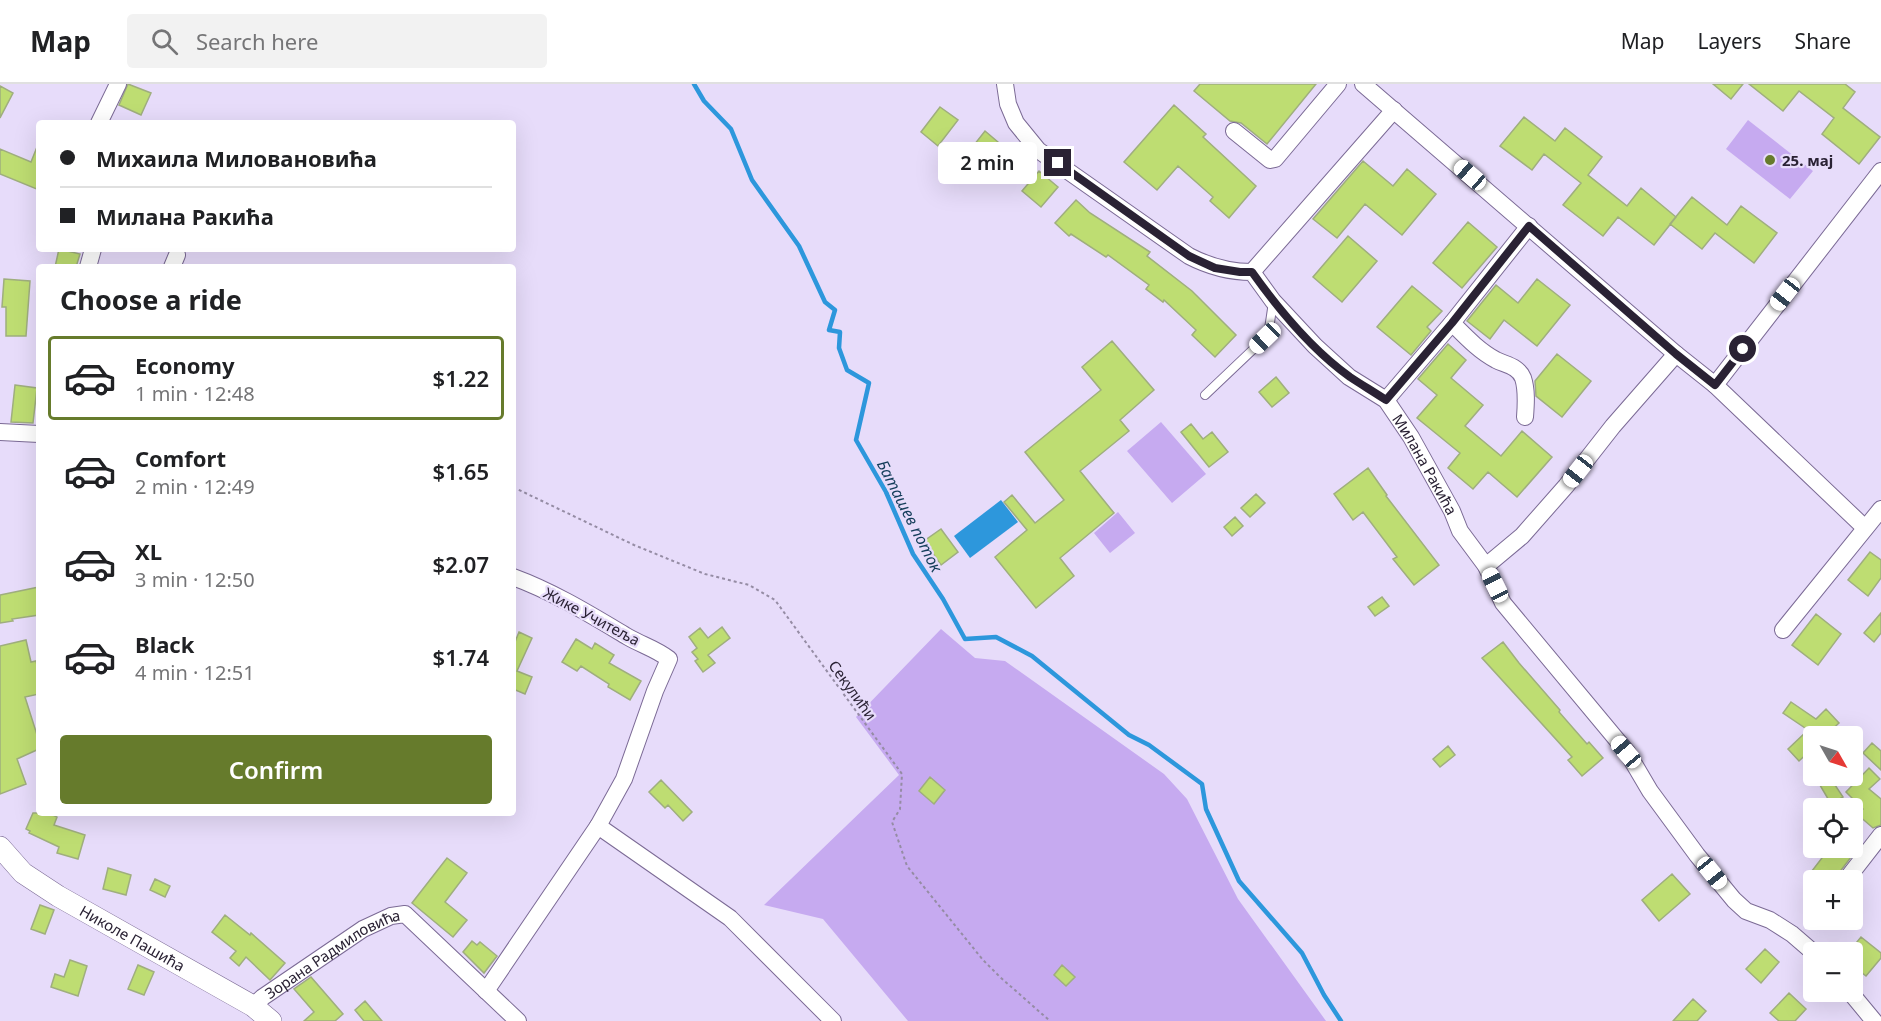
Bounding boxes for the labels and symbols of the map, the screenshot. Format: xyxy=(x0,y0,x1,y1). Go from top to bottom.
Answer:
callout: 2 min xyxy=(938,142,1037,184)
route end xyxy=(1044,149,1071,176)
place label: 25. мај xyxy=(1782,150,1833,170)
marker: 25. мај xyxy=(1763,153,1777,167)
car xyxy=(1451,156,1489,194)
car xyxy=(1767,274,1803,314)
car xyxy=(1246,319,1284,357)
route start xyxy=(1729,335,1756,362)
street label: Милана Ракића xyxy=(1388,410,1462,518)
car xyxy=(1560,451,1596,491)
water label: Баташев поток xyxy=(872,456,948,577)
car xyxy=(1479,565,1511,605)
street label: Жике Учитеља xyxy=(540,582,644,650)
street label: Секулићи xyxy=(825,656,881,724)
north arrow xyxy=(1803,726,1863,786)
car xyxy=(1608,732,1644,772)
car xyxy=(1694,853,1730,893)
street label: Николе Пашића xyxy=(76,900,189,976)
street label: Зорана Радмиловића xyxy=(261,905,401,1003)

